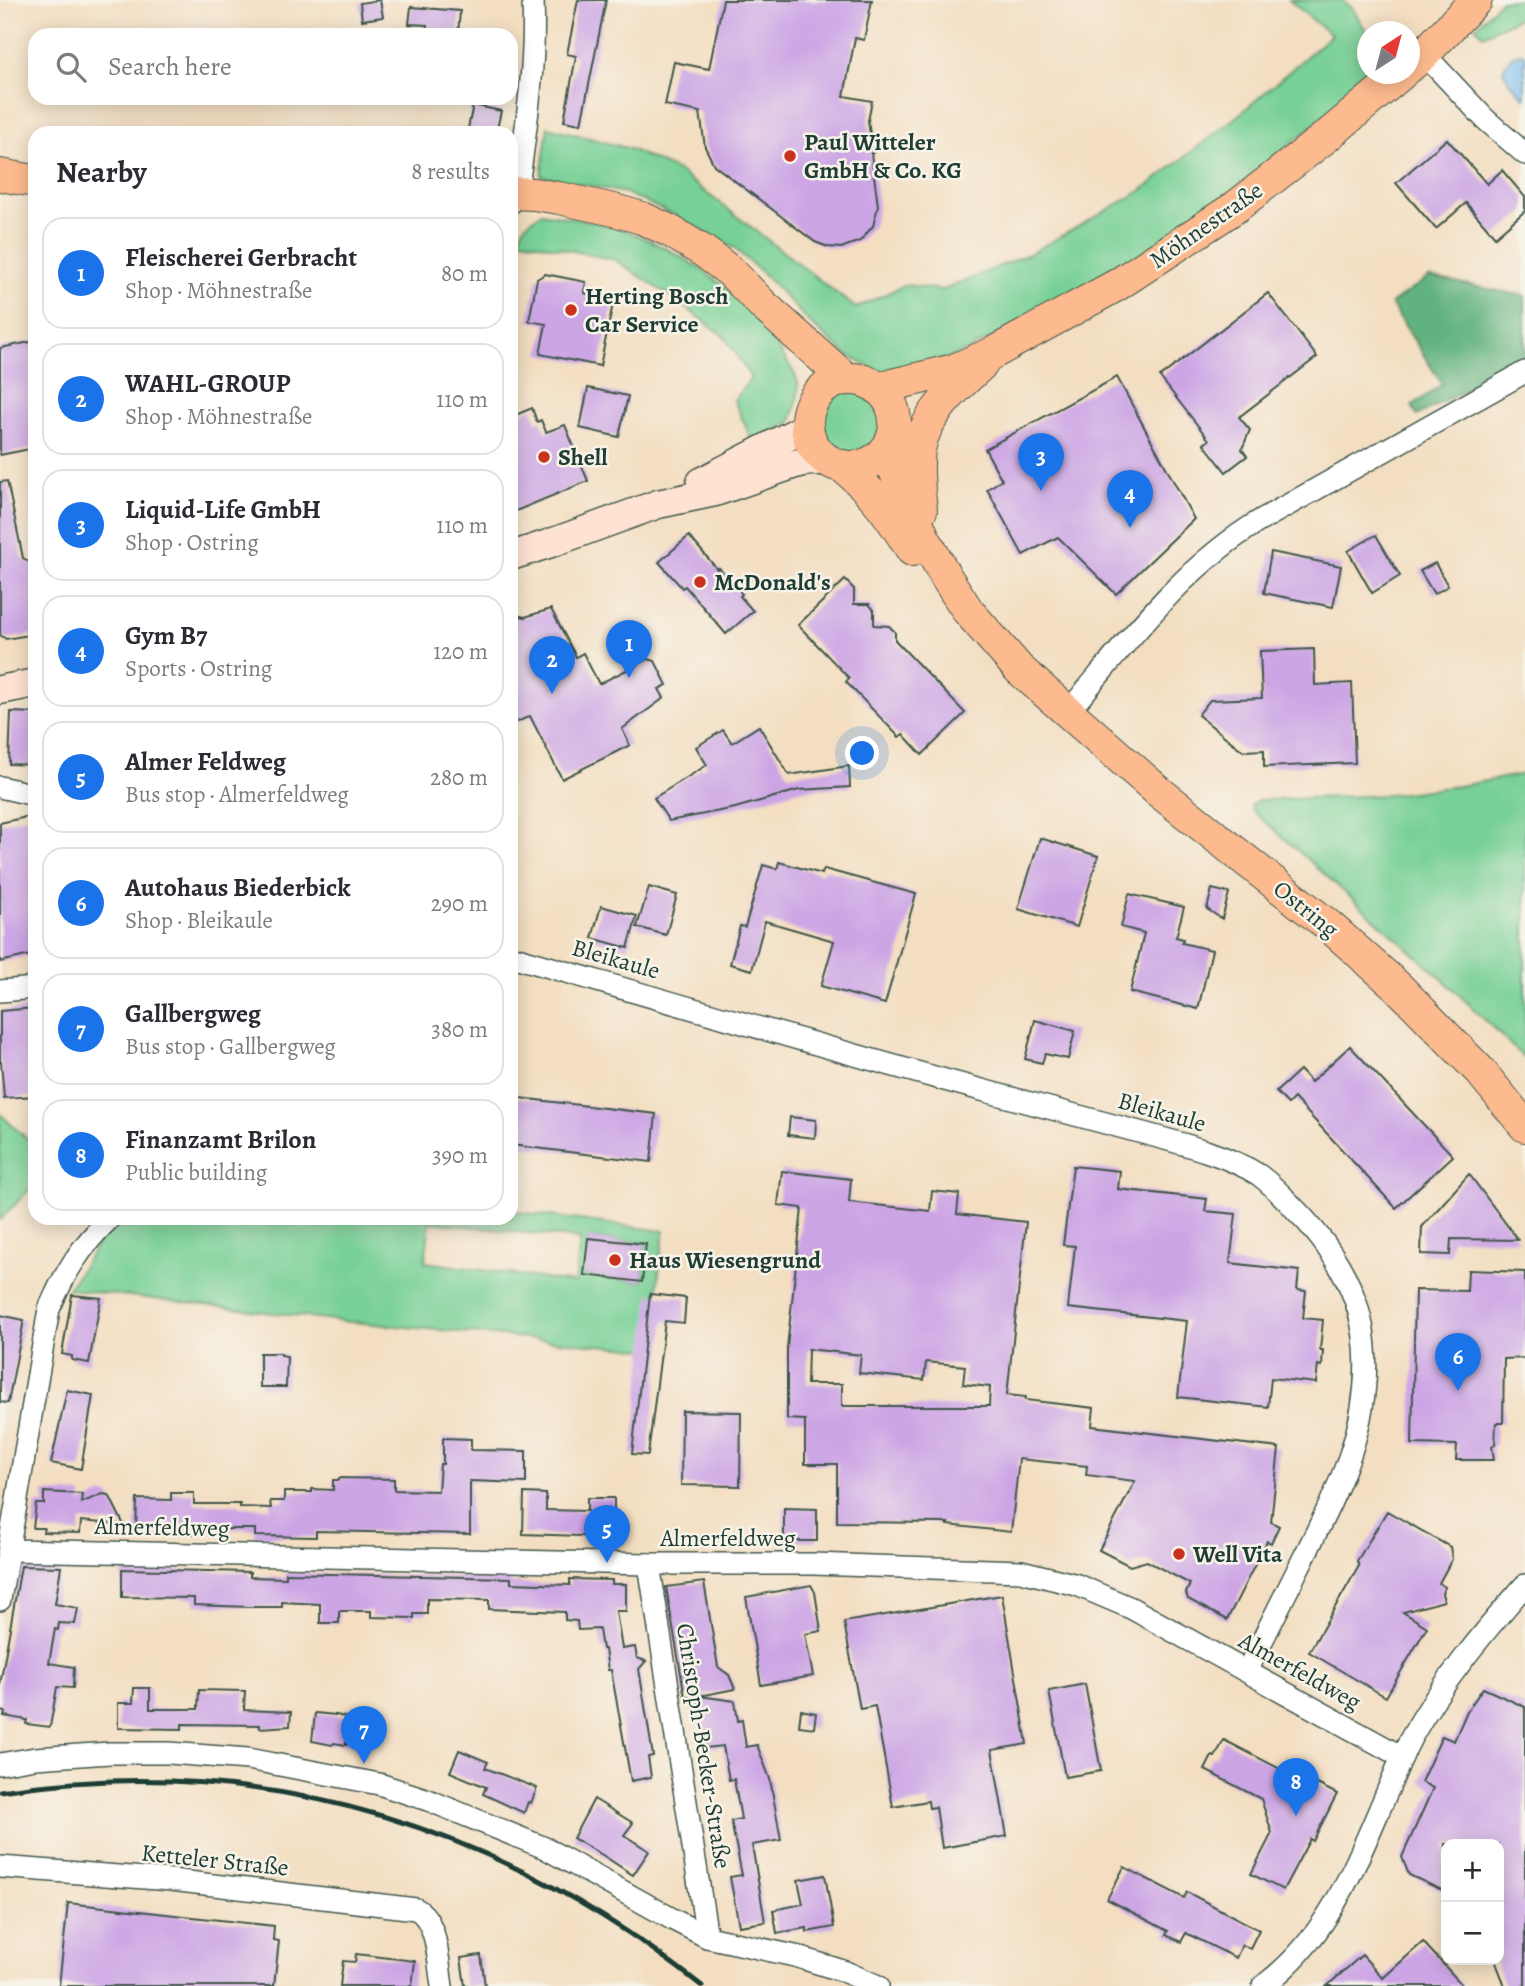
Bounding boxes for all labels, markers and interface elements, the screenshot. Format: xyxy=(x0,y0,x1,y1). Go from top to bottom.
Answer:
north arrow xyxy=(1357,21,1420,84)
search box xyxy=(28,28,518,105)
icon: search xyxy=(52,48,90,86)
text: Search here xyxy=(108,49,232,84)
place label: Paul Witteler GmbH & Co. KG xyxy=(804,126,962,186)
marker: Paul Witteler GmbH & Co. KG xyxy=(782,148,798,164)
text: Nearby xyxy=(56,152,147,192)
text: 8 results xyxy=(411,156,490,187)
street label: Möhnestraße xyxy=(1143,174,1269,276)
text: Fleischerei Gerbracht xyxy=(125,240,357,275)
text: 1 xyxy=(77,258,85,289)
text: 80 m xyxy=(441,258,488,289)
text: Shop · Möhnestraße xyxy=(125,275,312,306)
place label: Herting Bosch Car Service xyxy=(585,280,729,340)
marker: Herting Bosch Car Service xyxy=(563,302,579,318)
text: WAHL-GROUP xyxy=(125,366,290,401)
text: 2 xyxy=(75,384,87,415)
text: 110 m xyxy=(436,384,488,415)
text: Shop · Möhnestraße xyxy=(125,401,312,432)
pin: 3 xyxy=(1018,433,1064,491)
place label: Shell xyxy=(558,441,608,473)
marker: Shell xyxy=(536,449,552,465)
pin: 4 xyxy=(1107,470,1153,528)
text: Liquid-Life GmbH xyxy=(125,492,321,527)
text: 3 xyxy=(76,510,86,541)
text: 110 m xyxy=(436,510,488,541)
text: Shop · Ostring xyxy=(125,527,259,558)
place label: McDonald's xyxy=(714,566,831,598)
marker: McDonald's xyxy=(692,574,708,590)
text: Gym B7 xyxy=(125,618,207,653)
pin: 1 xyxy=(606,620,652,678)
text: 4 xyxy=(76,636,86,667)
text: 120 m xyxy=(433,636,488,667)
pin: 2 xyxy=(529,636,575,694)
text: Sports · Ostring xyxy=(125,653,272,684)
your location xyxy=(845,736,879,770)
text: Almer Feldweg xyxy=(125,744,286,779)
text: 5 xyxy=(76,762,86,793)
text: 280 m xyxy=(430,762,488,793)
text: Bus stop · Almerfeldweg xyxy=(125,779,349,810)
text: Autohaus Biederbick xyxy=(125,870,351,905)
street label: Ostring xyxy=(1267,873,1345,945)
text: 6 xyxy=(76,888,86,919)
text: 290 m xyxy=(431,888,488,919)
text: Shop · Bleikaule xyxy=(125,905,273,936)
street label: Bleikaule xyxy=(568,931,664,987)
text: Gallbergweg xyxy=(125,996,261,1031)
text: 7 xyxy=(76,1014,86,1045)
text: 380 m xyxy=(431,1014,488,1045)
text: Bus stop · Gallbergweg xyxy=(125,1031,336,1062)
street label: Bleikaule xyxy=(1114,1084,1210,1140)
text: Finanzamt Brilon xyxy=(125,1122,316,1157)
text: 8 xyxy=(75,1140,87,1171)
text: 390 m xyxy=(432,1140,488,1171)
text: Public building xyxy=(125,1157,267,1188)
place label: Haus Wiesengrund xyxy=(629,1244,821,1276)
marker: Haus Wiesengrund xyxy=(607,1252,623,1268)
pin: 6 xyxy=(1435,1333,1481,1391)
pin: 5 xyxy=(584,1505,630,1563)
street label: Almerfeldweg xyxy=(93,1510,230,1544)
street label: Almerfeldweg xyxy=(659,1522,796,1554)
place label: Well Vita xyxy=(1192,1538,1283,1570)
marker: Well Vita xyxy=(1171,1546,1187,1562)
street label: Christoph-Becker-Straße xyxy=(669,1621,739,1871)
street label: Almerfeldweg xyxy=(1232,1624,1367,1718)
pin: 7 xyxy=(341,1706,387,1764)
pin: 8 xyxy=(1273,1758,1319,1816)
street label: Ketteler Straße xyxy=(140,1836,290,1884)
map controls xyxy=(1441,1839,1504,1965)
button: + xyxy=(1441,1839,1504,1902)
button: − xyxy=(1441,1902,1504,1965)

